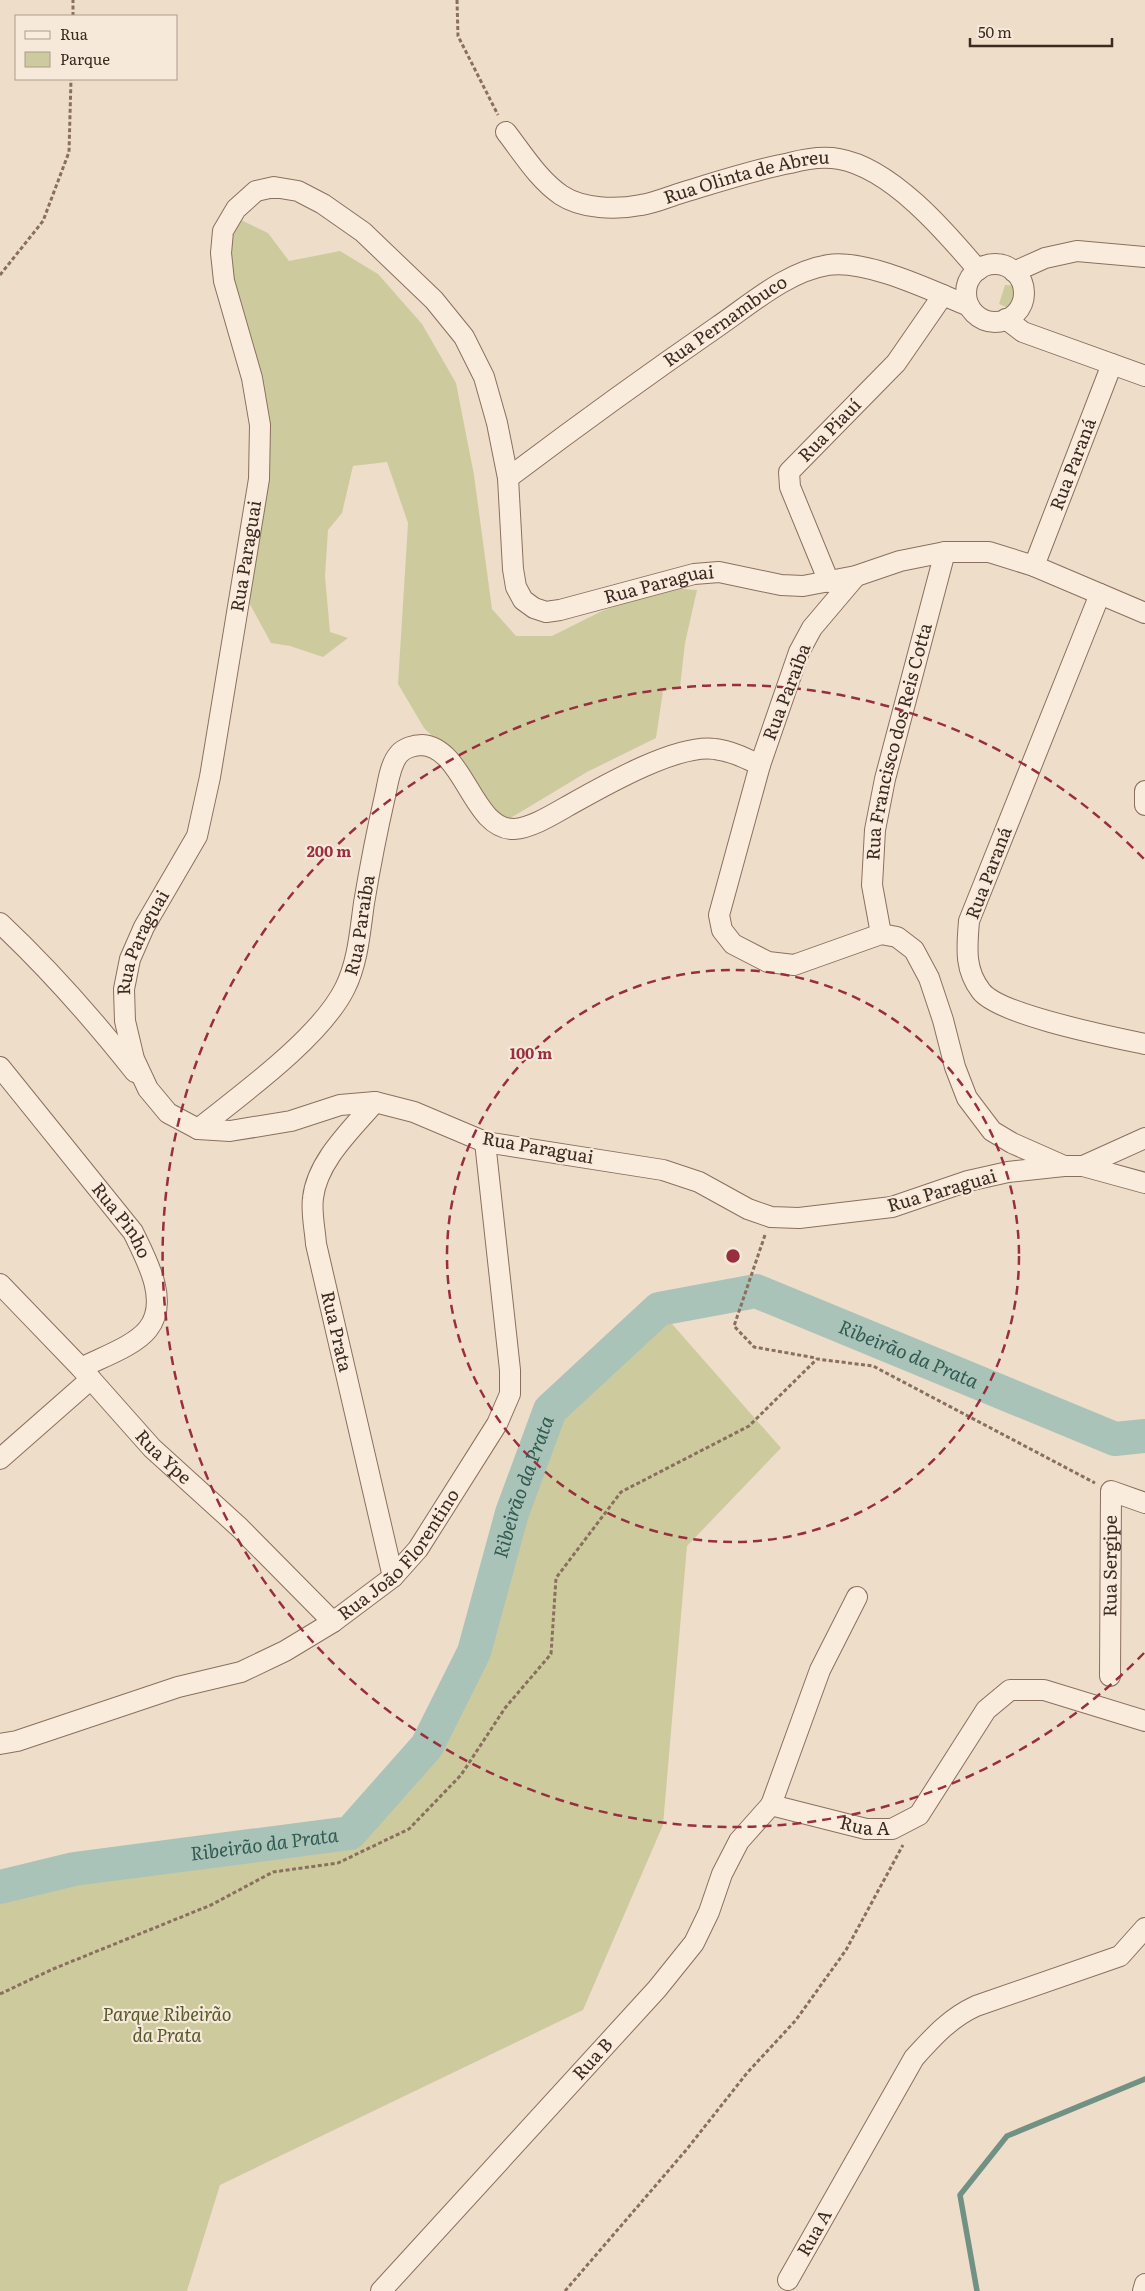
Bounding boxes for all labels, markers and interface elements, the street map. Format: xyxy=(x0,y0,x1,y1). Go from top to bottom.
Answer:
legend xyxy=(15,15,178,80)
scale bar xyxy=(970,15,1112,47)
text: 50 m xyxy=(978,20,1012,43)
text: Rua xyxy=(60,22,89,45)
text: Parque xyxy=(60,47,110,70)
street label: Rua Olinta de Abreu xyxy=(659,143,830,210)
street label: Rua Pernambuco xyxy=(657,267,792,373)
street label: Rua Piauí xyxy=(791,391,867,468)
street label: Rua Paraná xyxy=(1042,413,1102,514)
street label: Rua Paraguai xyxy=(222,498,267,614)
street label: Rua Paraguai xyxy=(601,557,715,610)
street label: Rua Francisco dos Reis Cotta xyxy=(858,619,938,861)
street label: Rua Paraíba xyxy=(755,639,817,744)
street label: Rua Paraná xyxy=(958,822,1018,923)
text: 200 m xyxy=(307,839,351,862)
street label: Rua Paraíba xyxy=(336,872,381,979)
street label: Rua Paraguai xyxy=(109,884,175,996)
text: 100 m xyxy=(510,1041,552,1064)
street label: Rua Paraguai xyxy=(480,1123,596,1170)
street label: Rua Paraguai xyxy=(884,1161,999,1218)
street label: Rua Pinho xyxy=(86,1176,159,1262)
centre of rings xyxy=(724,1247,742,1265)
street label: Rua Prata xyxy=(315,1288,360,1375)
water label: Ribeirão da Prata xyxy=(835,1312,983,1394)
water label: Ribeirão da Prata xyxy=(485,1411,560,1561)
street label: Rua Ype xyxy=(130,1423,198,1490)
street label: Rua João Florentino xyxy=(331,1483,465,1626)
street label: Rua Sergipe xyxy=(1095,1515,1123,1617)
street label: Rua A xyxy=(837,1808,890,1841)
water label: Ribeirão da Prata xyxy=(188,1820,340,1867)
park label: Parque Ribeirão da Prata xyxy=(102,2000,232,2048)
street label: Rua B xyxy=(565,2031,618,2085)
street label: Rua A xyxy=(789,2204,837,2261)

